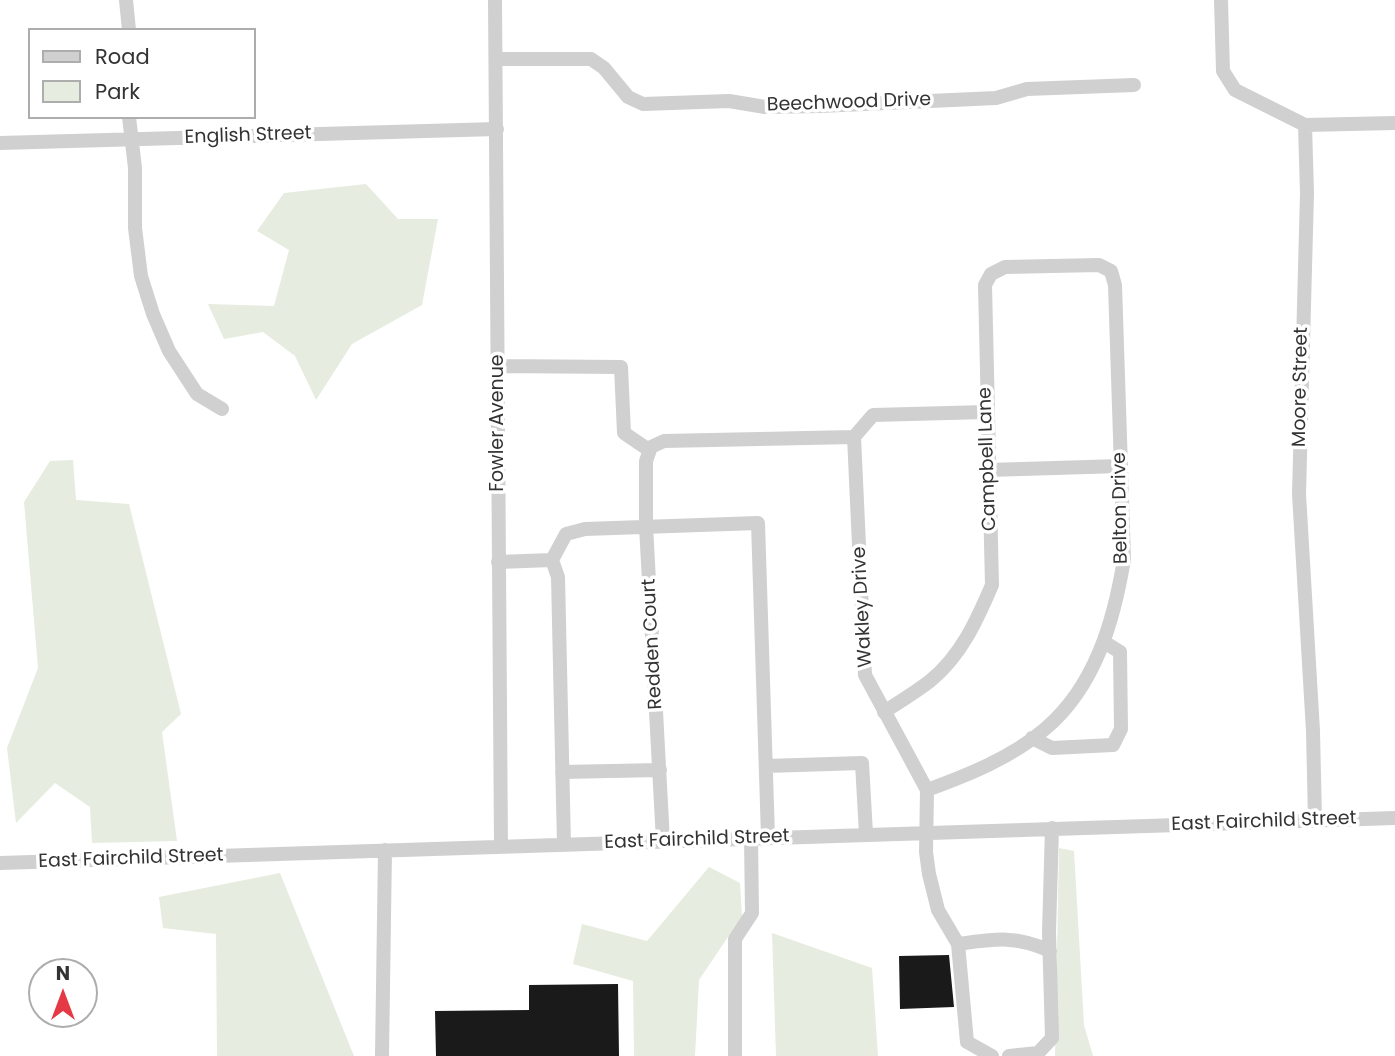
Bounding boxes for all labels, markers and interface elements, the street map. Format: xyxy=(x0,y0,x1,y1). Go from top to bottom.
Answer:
legend xyxy=(28,28,256,119)
text: Road xyxy=(95,42,150,71)
text: Park xyxy=(95,77,140,106)
street label: Beechwood Drive xyxy=(766,89,932,117)
street label: English Street xyxy=(184,122,312,150)
street label: Moore Street xyxy=(1289,327,1313,447)
street label: Fowler Avenue xyxy=(487,354,509,492)
street label: Campbell Lane xyxy=(974,387,1002,531)
street label: Belton Drive xyxy=(1109,452,1133,564)
street label: Wakley Drive xyxy=(848,546,878,668)
street label: Redden Court xyxy=(638,578,668,710)
street label: East Fairchild Street xyxy=(1171,807,1357,837)
street label: East Fairchild Street xyxy=(604,825,790,855)
street label: East Fairchild Street xyxy=(38,844,224,874)
north arrow xyxy=(28,958,98,1028)
text: N xyxy=(56,960,70,987)

